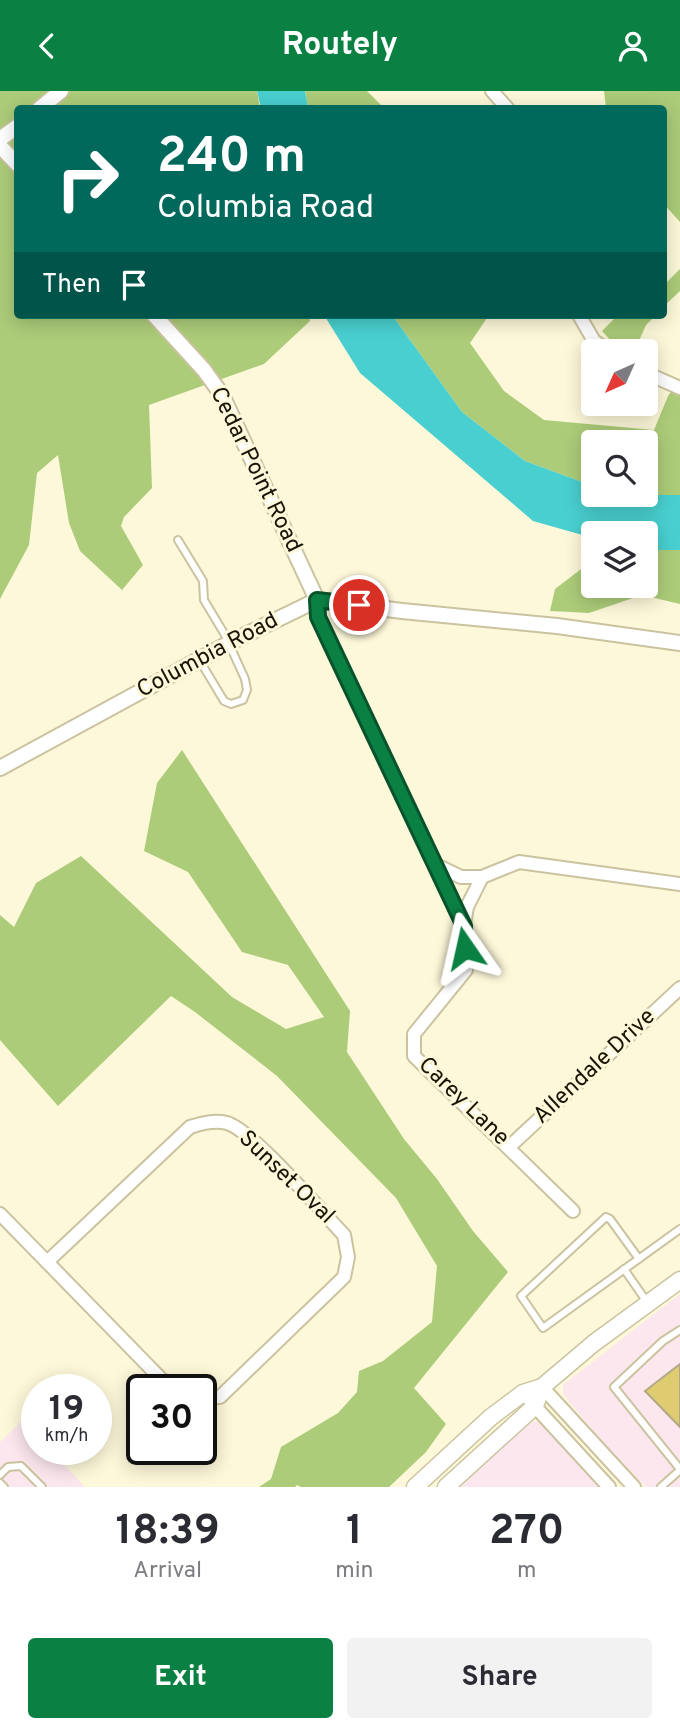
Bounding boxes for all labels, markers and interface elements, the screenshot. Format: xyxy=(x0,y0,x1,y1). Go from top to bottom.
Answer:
text: Routely xyxy=(282,26,398,66)
icon: back xyxy=(28,27,66,65)
icon: person xyxy=(614,27,652,65)
text: 240 m xyxy=(157,128,306,190)
icon: right xyxy=(42,133,133,224)
text: Columbia Road xyxy=(157,189,374,229)
icon: arrive xyxy=(115,266,153,304)
text: Then xyxy=(42,269,101,302)
north arrow xyxy=(581,339,658,417)
map controls xyxy=(581,339,658,598)
street label: Cedar Point Road xyxy=(202,382,308,558)
button: search xyxy=(581,430,658,507)
button: layers xyxy=(581,521,658,598)
pin xyxy=(329,575,389,635)
icon: arrive xyxy=(340,586,378,624)
street label: Columbia Road xyxy=(132,607,284,705)
position arrow xyxy=(428,911,502,985)
street label: Allendale Drive xyxy=(528,1003,662,1131)
street label: Carey Lane xyxy=(411,1051,515,1153)
street label: Sunset Oval xyxy=(232,1125,340,1231)
speed limit sign: 30 xyxy=(126,1374,217,1465)
text: 19 xyxy=(49,1388,84,1432)
text: km/h xyxy=(45,1425,88,1448)
text: 18:39 xyxy=(115,1506,220,1559)
text: 1 xyxy=(346,1506,363,1559)
text: 270 xyxy=(489,1506,565,1559)
text: Arrival xyxy=(133,1557,202,1586)
text: min xyxy=(335,1557,374,1586)
text: m xyxy=(517,1557,537,1586)
button: Exit xyxy=(28,1638,333,1718)
button: Share xyxy=(347,1638,652,1718)

